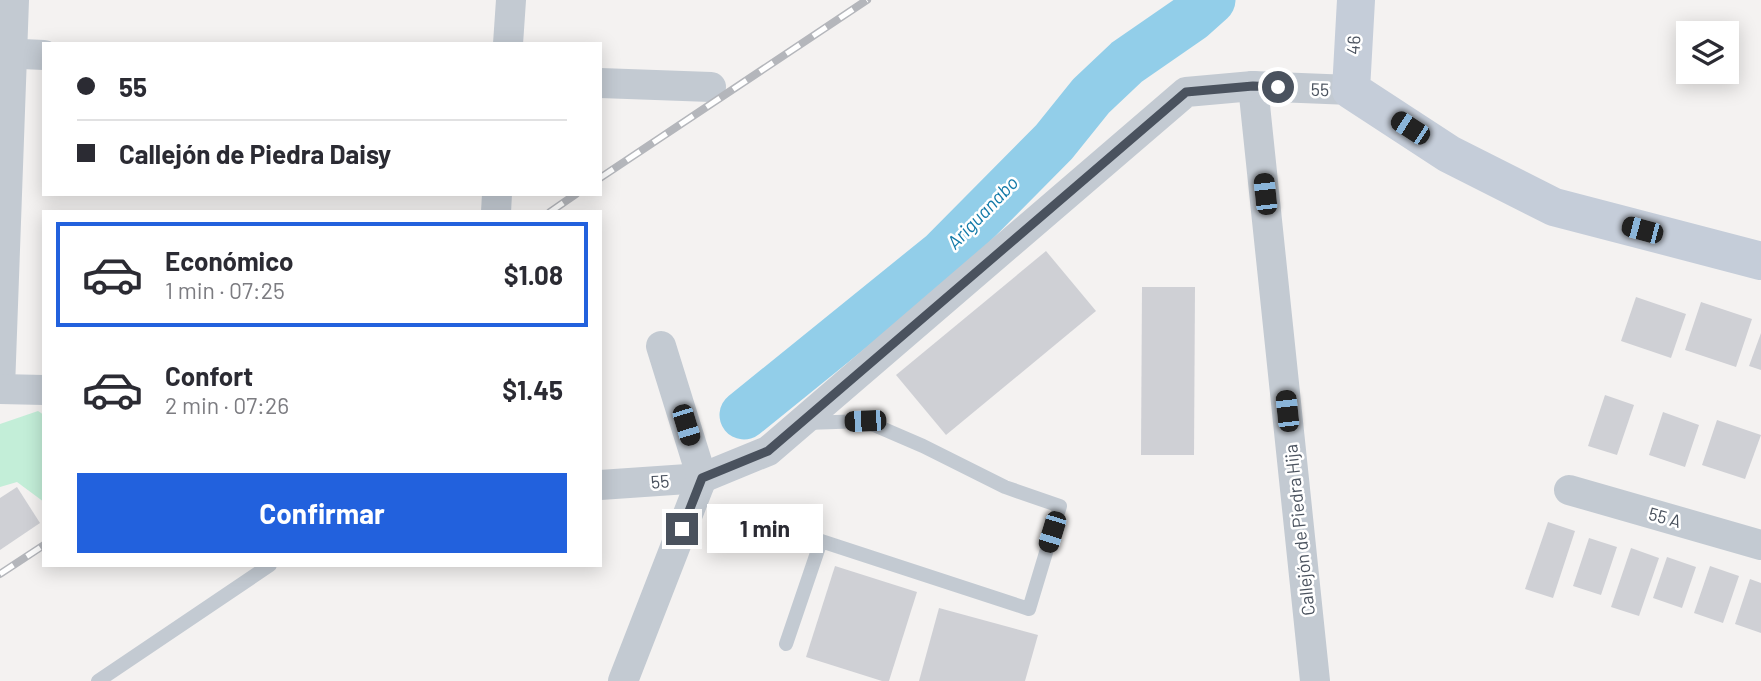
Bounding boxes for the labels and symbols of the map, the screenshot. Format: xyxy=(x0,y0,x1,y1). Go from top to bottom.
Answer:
street label: 46 xyxy=(1342,35,1364,55)
route start xyxy=(1262,71,1294,103)
street label: 55 xyxy=(1310,78,1330,100)
car xyxy=(1387,108,1434,148)
water label: Ariguanabo xyxy=(942,171,1022,253)
car xyxy=(1253,172,1278,216)
car xyxy=(1619,214,1666,246)
car xyxy=(1275,389,1300,433)
car xyxy=(670,402,703,448)
car xyxy=(844,410,887,432)
street label: Callejón de Piedra Hija xyxy=(1279,443,1319,617)
street label: 55 xyxy=(650,469,670,493)
street label: 55 A xyxy=(1646,502,1684,532)
callout: 1 min xyxy=(706,504,822,554)
car xyxy=(1036,509,1069,555)
route end xyxy=(666,513,698,545)

